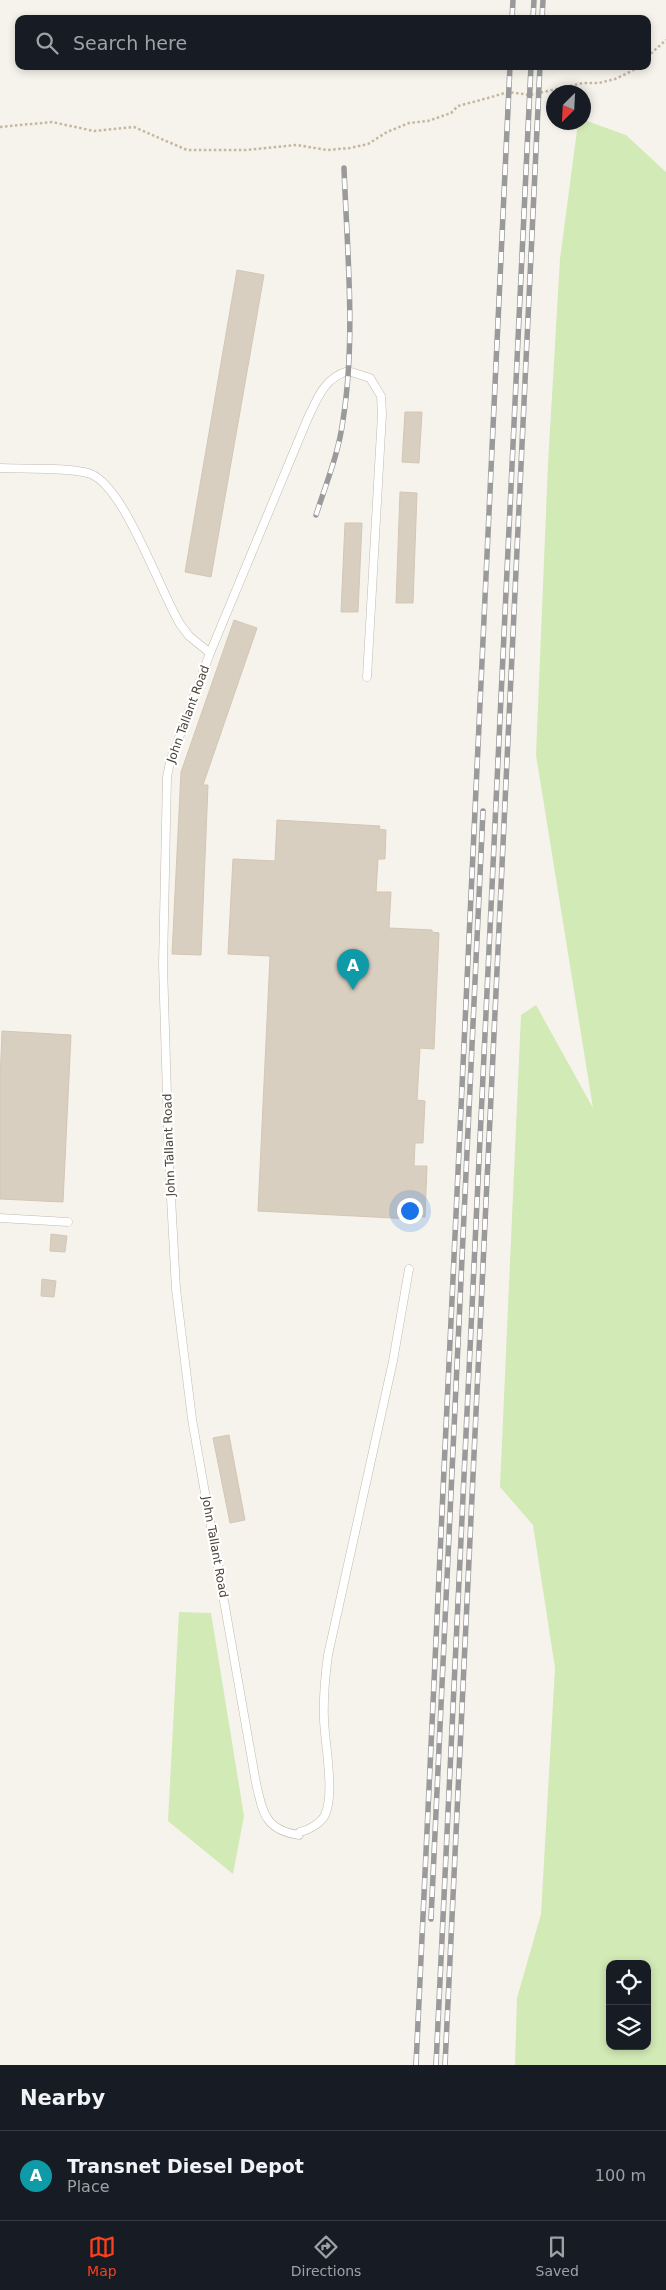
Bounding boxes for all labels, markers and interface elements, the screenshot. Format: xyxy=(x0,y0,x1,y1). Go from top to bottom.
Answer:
search box xyxy=(15,15,651,70)
icon: search xyxy=(33,29,61,57)
text: Search here xyxy=(73,32,187,54)
north arrow xyxy=(546,85,591,130)
street label: John Tallant Road xyxy=(163,663,212,766)
pin: A xyxy=(337,949,369,990)
street label: John Tallant Road xyxy=(160,1093,178,1198)
your location xyxy=(397,1198,423,1224)
street label: John Tallant Road xyxy=(199,1494,231,1599)
map controls xyxy=(606,1960,651,2050)
button: locate xyxy=(606,1960,651,2005)
button: layers xyxy=(606,2005,651,2050)
text: Nearby xyxy=(20,2086,105,2110)
text: Transnet Diesel Depot xyxy=(67,2155,304,2177)
text: A xyxy=(30,2166,42,2185)
text: 100 m xyxy=(595,2166,646,2185)
text: Place xyxy=(67,2177,110,2196)
tab: Map xyxy=(87,2233,117,2279)
tab: Directions xyxy=(291,2233,361,2279)
tab: Saved xyxy=(536,2233,579,2279)

